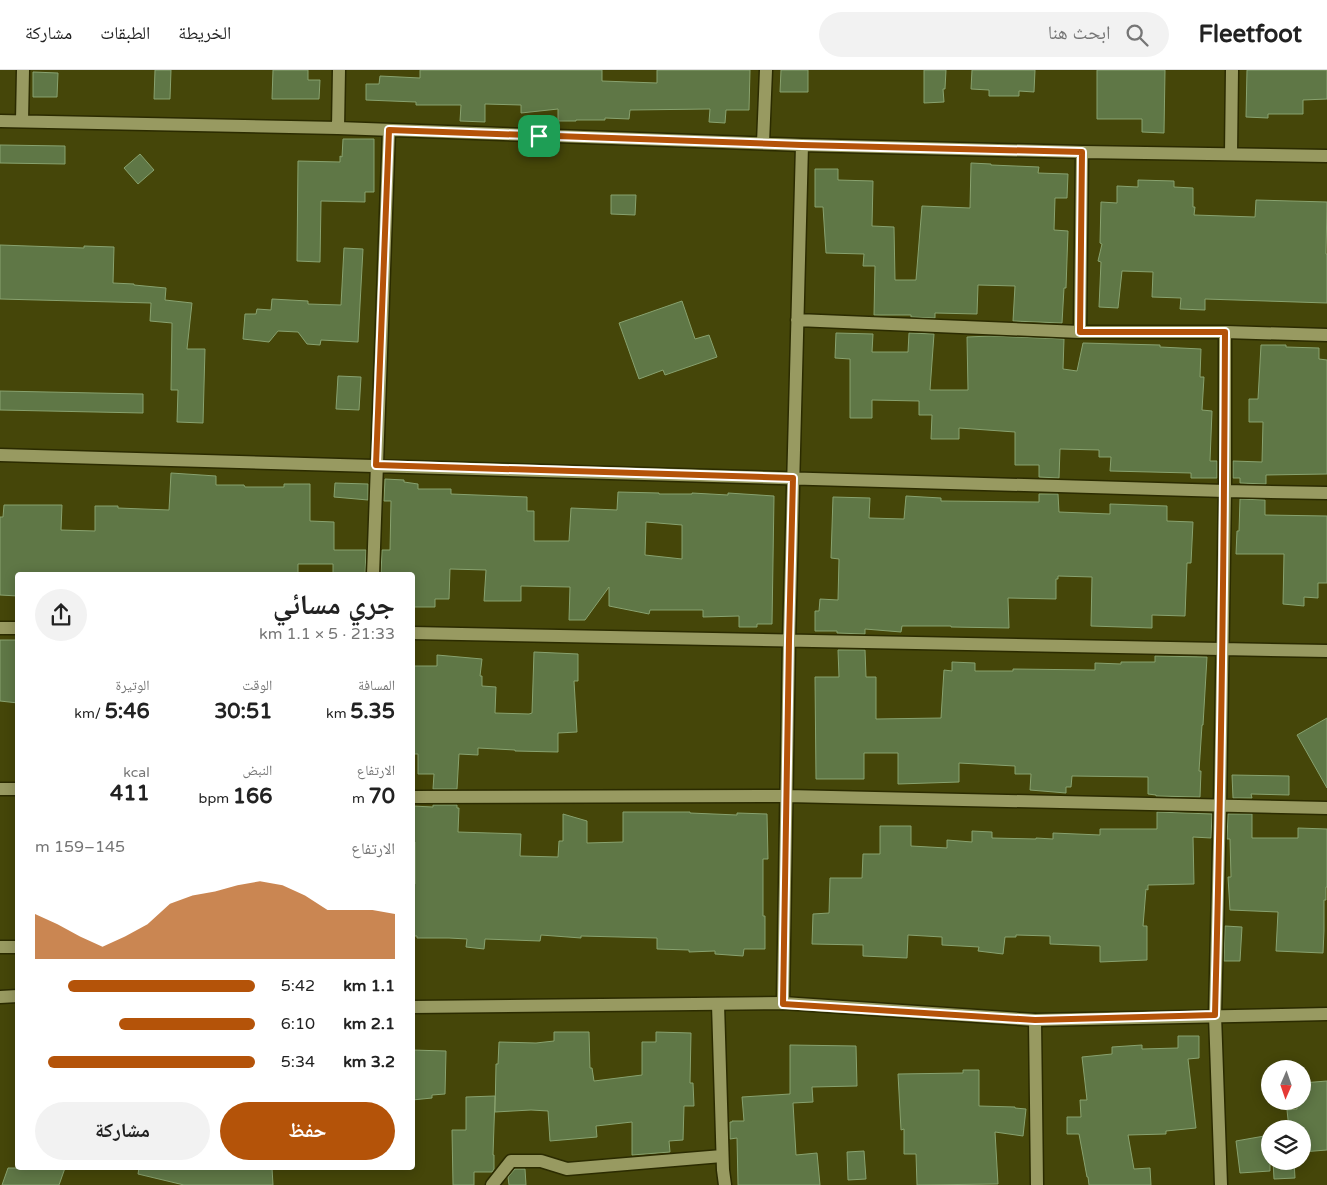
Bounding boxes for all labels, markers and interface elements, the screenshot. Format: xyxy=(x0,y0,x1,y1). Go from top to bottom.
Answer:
search box xyxy=(819,12,1169,57)
text: Fleetfoot xyxy=(1199,20,1302,49)
icon: search xyxy=(1123,21,1151,49)
text: مشاركة xyxy=(25,22,72,44)
text: الطبقات xyxy=(100,22,150,44)
text: الخريطة xyxy=(178,22,231,44)
text: ابحث هنا xyxy=(1048,22,1111,44)
pin xyxy=(518,115,560,157)
icon: arrive xyxy=(525,122,553,150)
text: جري مسائي xyxy=(273,588,395,622)
button: share xyxy=(35,589,87,641)
text: 21:33 · 5 × 1.1 km xyxy=(259,624,395,644)
text: الوتيرة xyxy=(116,677,150,694)
text: الوقت xyxy=(242,677,272,694)
text: المسافة xyxy=(358,677,395,694)
text: 5:46 xyxy=(105,699,150,724)
text: 30:51 xyxy=(214,699,272,724)
text: 5.35 xyxy=(350,699,395,724)
text: /km xyxy=(74,705,105,722)
text: km xyxy=(326,705,350,722)
text: النبض xyxy=(242,762,272,779)
text: الارتفاع xyxy=(357,762,395,779)
text: kcal xyxy=(123,764,150,781)
text: 411 xyxy=(110,781,150,806)
text: 166 xyxy=(233,784,272,809)
text: 70 xyxy=(369,784,395,809)
text: bpm xyxy=(199,790,233,807)
text: m xyxy=(352,790,369,807)
text: 145–159 m xyxy=(35,837,125,857)
text: الارتفاع xyxy=(351,839,395,859)
text: 5:42 xyxy=(281,976,315,996)
text: 1.1 km xyxy=(343,976,395,996)
text: 6:10 xyxy=(281,1014,315,1034)
text: 2.1 km xyxy=(343,1014,395,1034)
text: 5:34 xyxy=(281,1052,315,1072)
text: 3.2 km xyxy=(343,1052,395,1072)
north arrow xyxy=(1261,1060,1311,1110)
map controls xyxy=(1261,1060,1311,1170)
button: مشاركة xyxy=(35,1102,210,1160)
button: حفظ xyxy=(220,1102,395,1160)
button: layers xyxy=(1261,1120,1311,1170)

